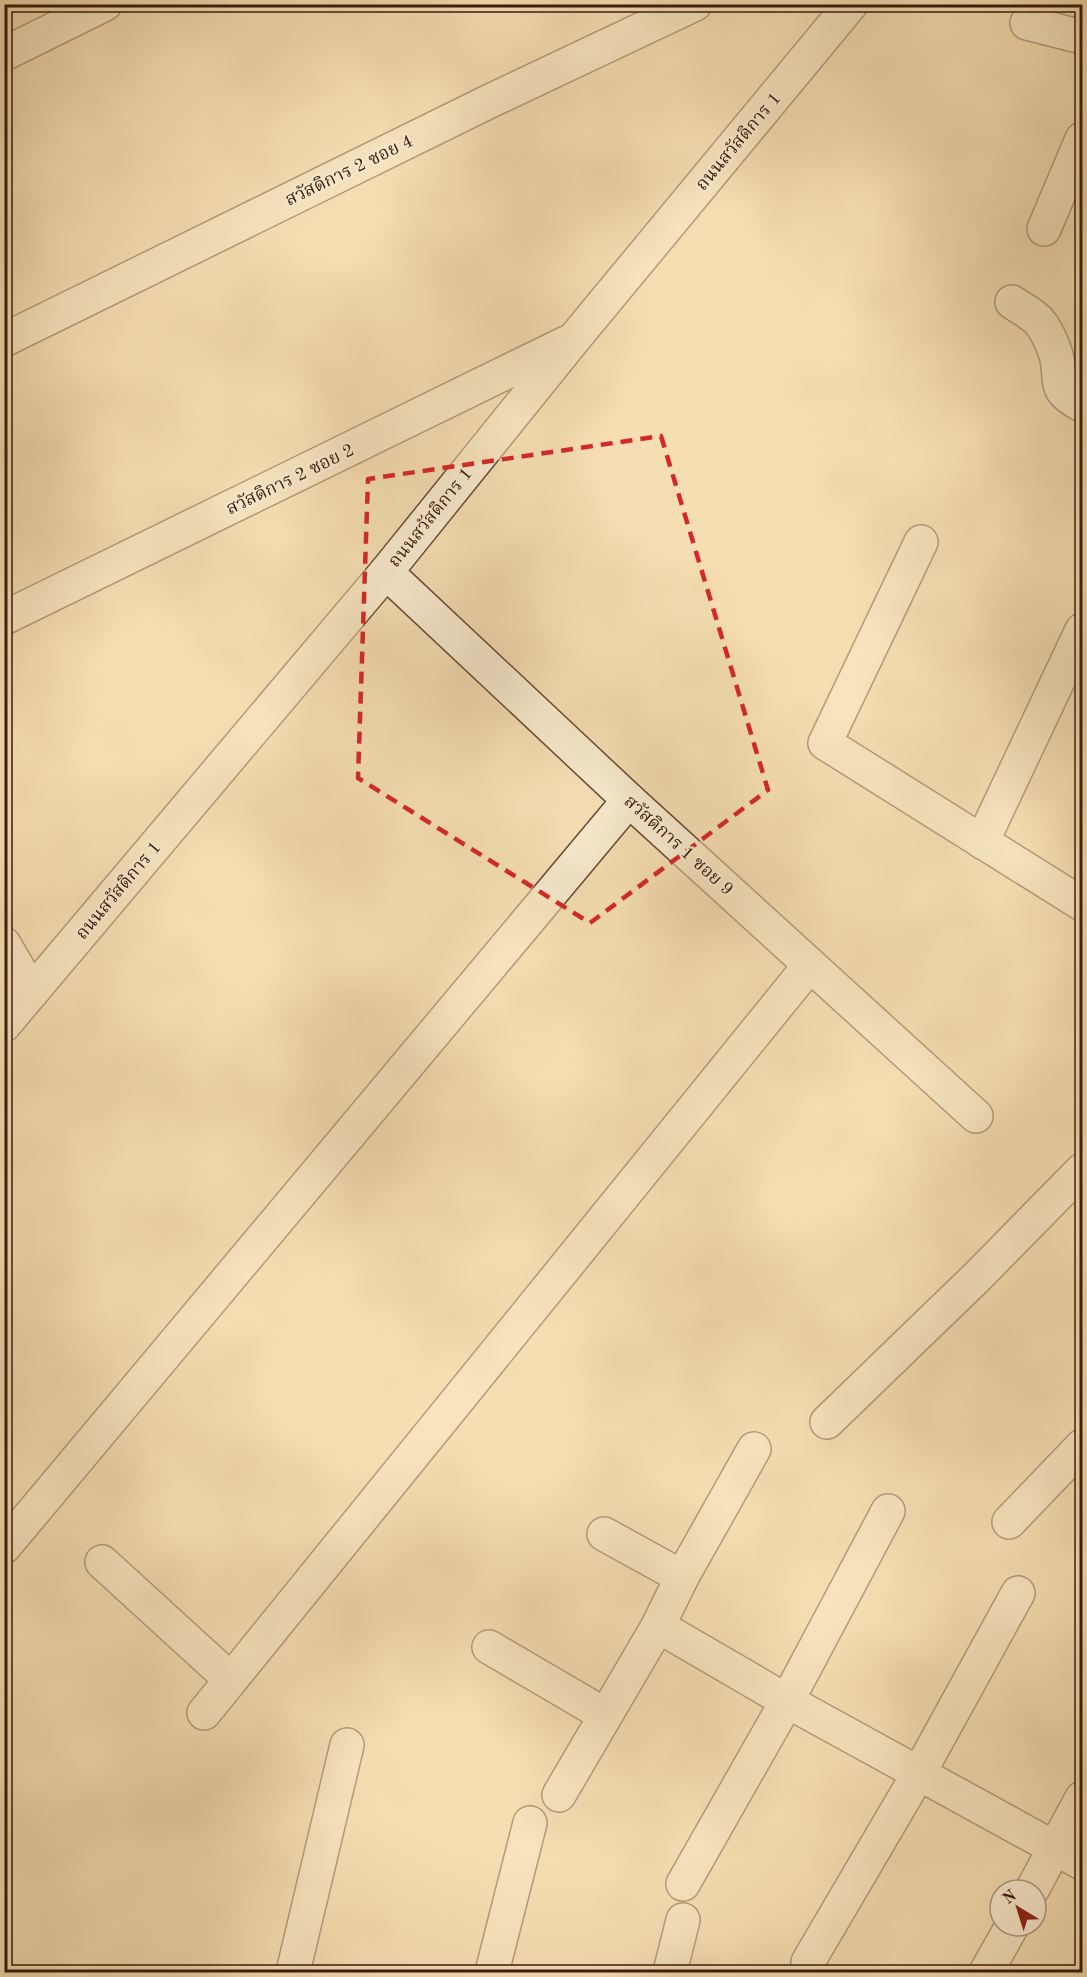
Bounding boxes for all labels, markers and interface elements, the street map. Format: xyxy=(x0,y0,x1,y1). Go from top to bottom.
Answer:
street label: ถนนสวัสดิการ 1 xyxy=(692,89,785,194)
street label: สวัสดิการ 2 ซอย 4 xyxy=(282,131,416,210)
street label: สวัสดิการ 2 ซอย 2 xyxy=(223,440,357,519)
street label: ถนนสวัสดิการ 1 xyxy=(385,464,476,571)
street label: สวัสดิการ 1 ซอย 9 xyxy=(620,792,737,899)
street label: ถนนสวัสดิการ 1 xyxy=(72,838,165,943)
north arrow xyxy=(988,1878,1048,1938)
text: N xyxy=(1000,1887,1020,1908)

